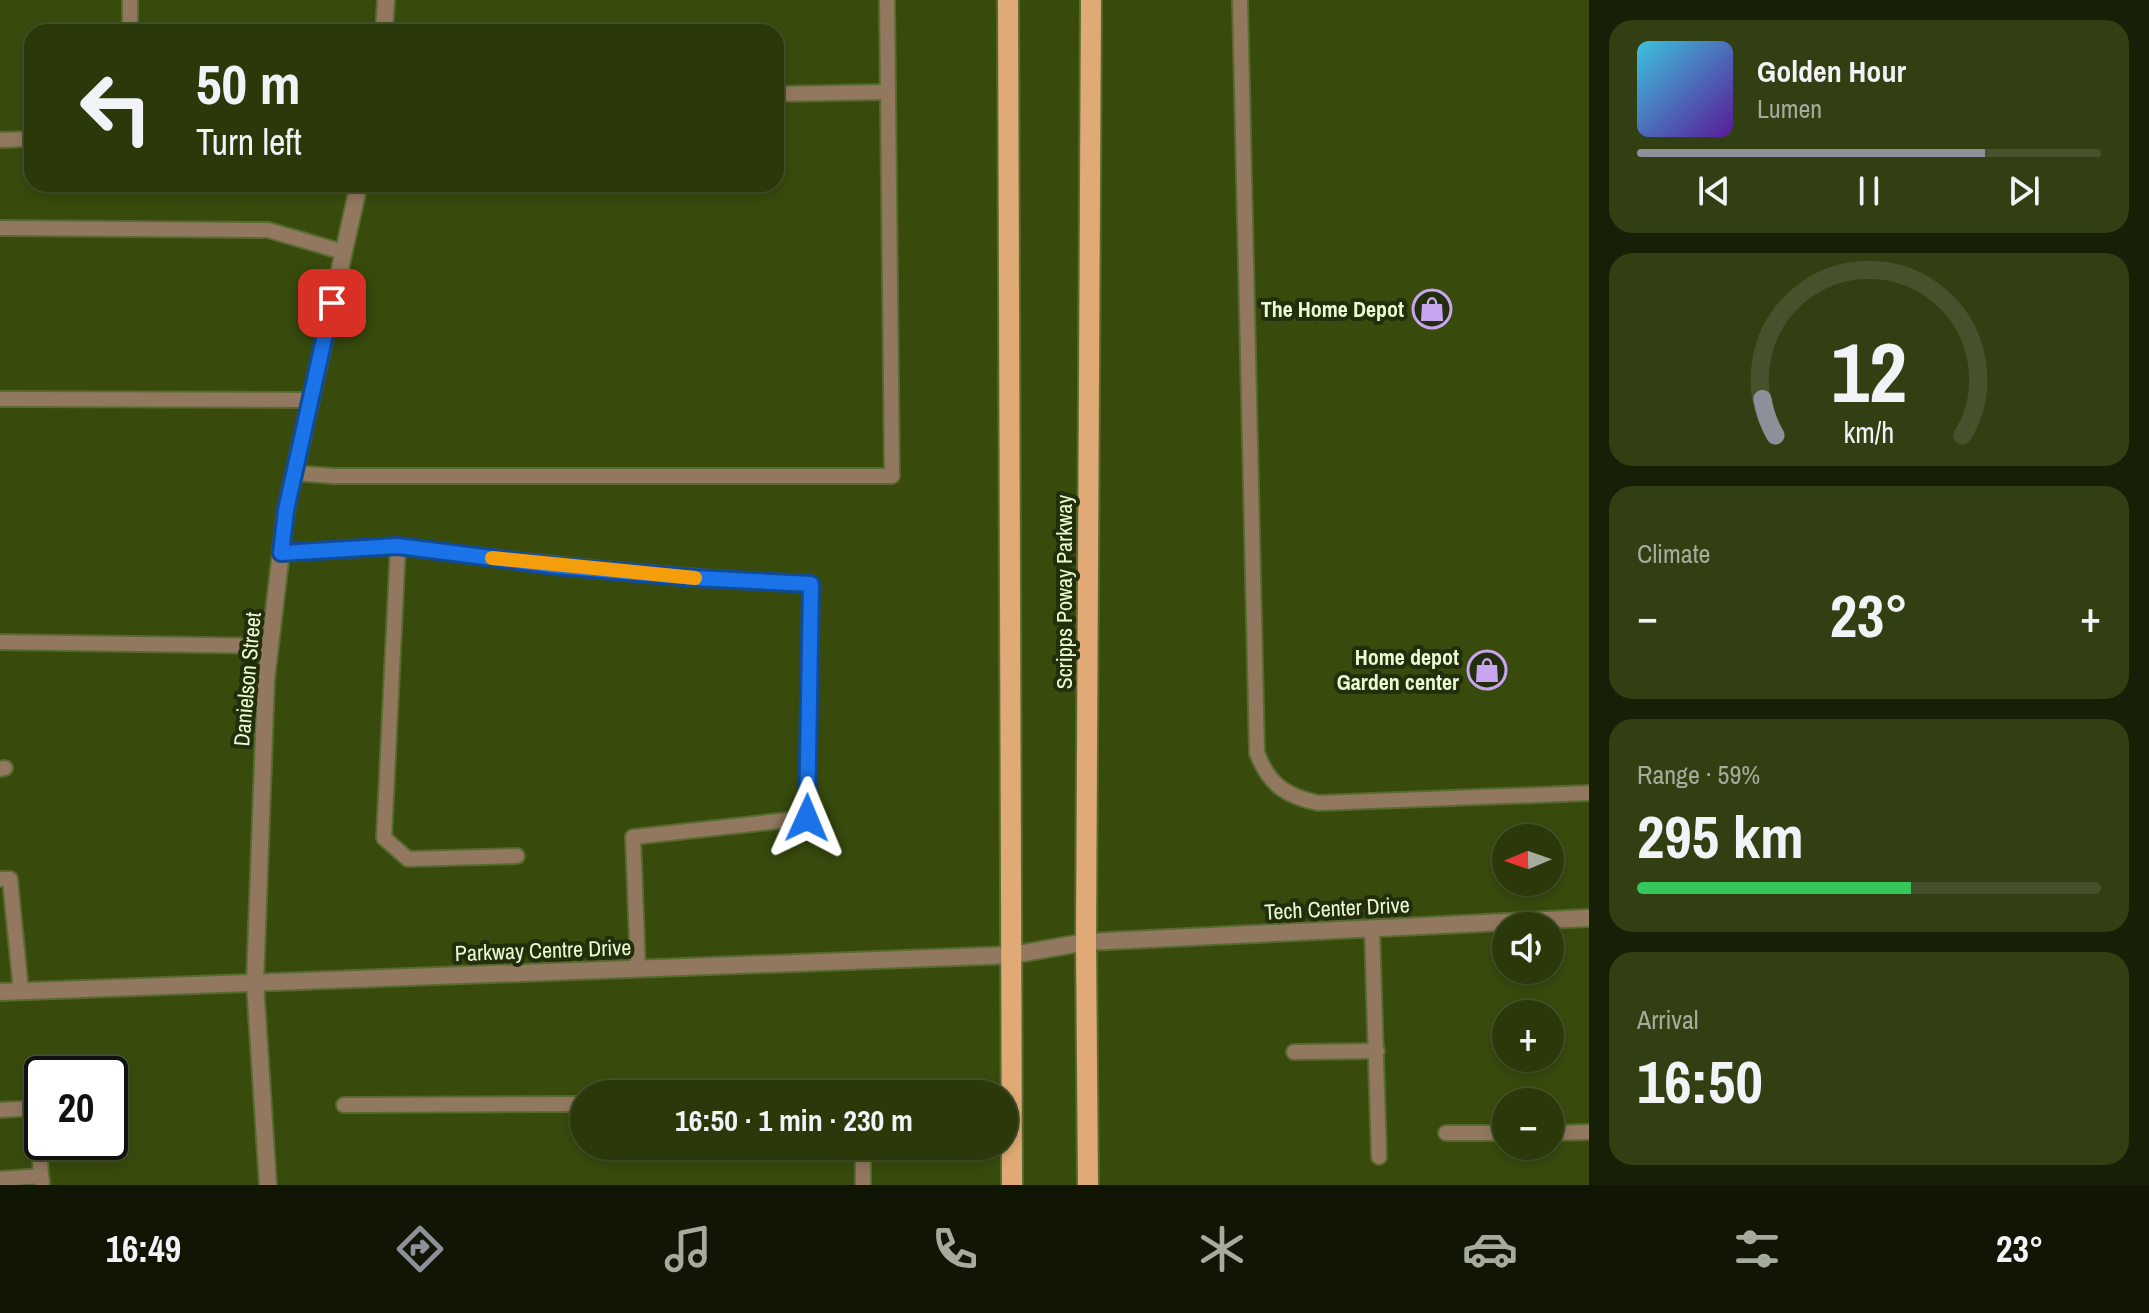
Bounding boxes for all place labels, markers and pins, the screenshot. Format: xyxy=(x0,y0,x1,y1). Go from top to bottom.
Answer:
pin xyxy=(298,269,366,337)
shop icon: The Home Depot xyxy=(1411,288,1453,330)
place label: The Home Depot xyxy=(1261,294,1404,324)
place label: Home depot Garden center xyxy=(1337,642,1459,697)
shop icon: Home depot Garden center xyxy=(1466,649,1508,691)

